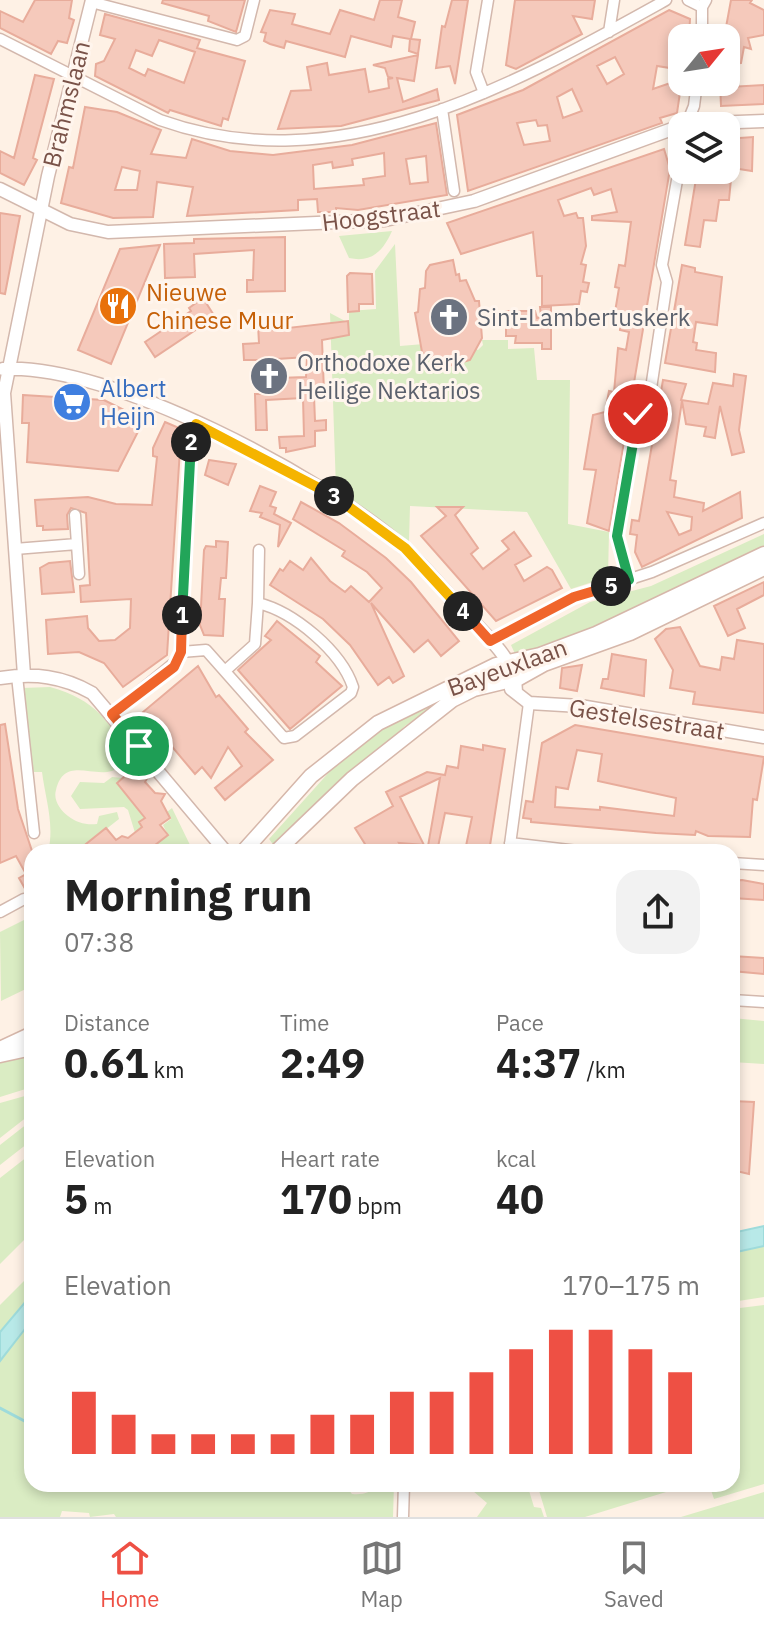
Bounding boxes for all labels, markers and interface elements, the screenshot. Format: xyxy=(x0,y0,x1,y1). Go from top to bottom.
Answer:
north arrow xyxy=(668,24,740,96)
map controls xyxy=(668,24,740,184)
street label: Brahmslaan xyxy=(35,37,97,171)
button: layers xyxy=(668,112,740,184)
street label: Hoogstraat xyxy=(320,192,442,238)
place label: Nieuwe Chinese Muur xyxy=(146,276,294,336)
restaurant icon: Nieuwe Chinese Muur xyxy=(97,285,139,327)
church icon: Sint-Lambertuskerk xyxy=(428,296,470,338)
place label: Sint-Lambertuskerk xyxy=(477,301,691,333)
place label: Orthodoxe Kerk Heilige Nektarios xyxy=(297,346,481,406)
church icon: Orthodoxe Kerk Heilige Nektarios xyxy=(248,355,290,397)
place label: Albert Heijn xyxy=(100,372,166,432)
pin xyxy=(604,380,672,448)
supermarket icon: Albert Heijn xyxy=(51,381,93,423)
icon: check xyxy=(616,392,660,436)
pin: 2 xyxy=(171,422,211,462)
text: 2 xyxy=(184,427,198,456)
pin: 3 xyxy=(314,476,354,516)
text: 3 xyxy=(327,481,341,510)
pin: 5 xyxy=(591,566,631,606)
text: 5 xyxy=(604,571,618,600)
pin: 4 xyxy=(443,591,483,631)
pin: 1 xyxy=(162,595,202,635)
text: 4 xyxy=(456,596,470,625)
text: 1 xyxy=(175,600,189,629)
street label: Bayeuxlaan xyxy=(443,631,571,703)
street label: Gestelsestraat xyxy=(567,691,727,747)
pin xyxy=(105,712,173,780)
icon: arrive xyxy=(117,724,161,768)
text: Morning run xyxy=(64,866,313,923)
button: share xyxy=(616,870,700,954)
text: 07:38 xyxy=(64,925,134,959)
text: Distance xyxy=(64,1008,150,1037)
text: Time xyxy=(280,1008,329,1037)
text: Pace xyxy=(496,1008,544,1037)
text: 0.61 xyxy=(64,1037,148,1089)
text: 2:49 xyxy=(280,1037,365,1089)
text: 4:37 xyxy=(496,1037,581,1089)
text: km xyxy=(148,1055,184,1084)
text: /km xyxy=(581,1055,626,1084)
text: Elevation xyxy=(64,1144,155,1173)
text: Heart rate xyxy=(280,1144,380,1173)
text: kcal xyxy=(496,1144,536,1173)
text: 5 xyxy=(64,1173,88,1225)
text: 170 xyxy=(280,1173,352,1225)
text: 40 xyxy=(496,1173,544,1225)
text: m xyxy=(88,1191,112,1220)
text: bpm xyxy=(352,1191,402,1220)
text: Elevation xyxy=(64,1268,172,1302)
text: 170–175 m xyxy=(562,1268,700,1302)
tab: Home xyxy=(100,1536,159,1613)
tab: Map xyxy=(360,1536,404,1613)
tab: Saved xyxy=(604,1536,664,1613)

